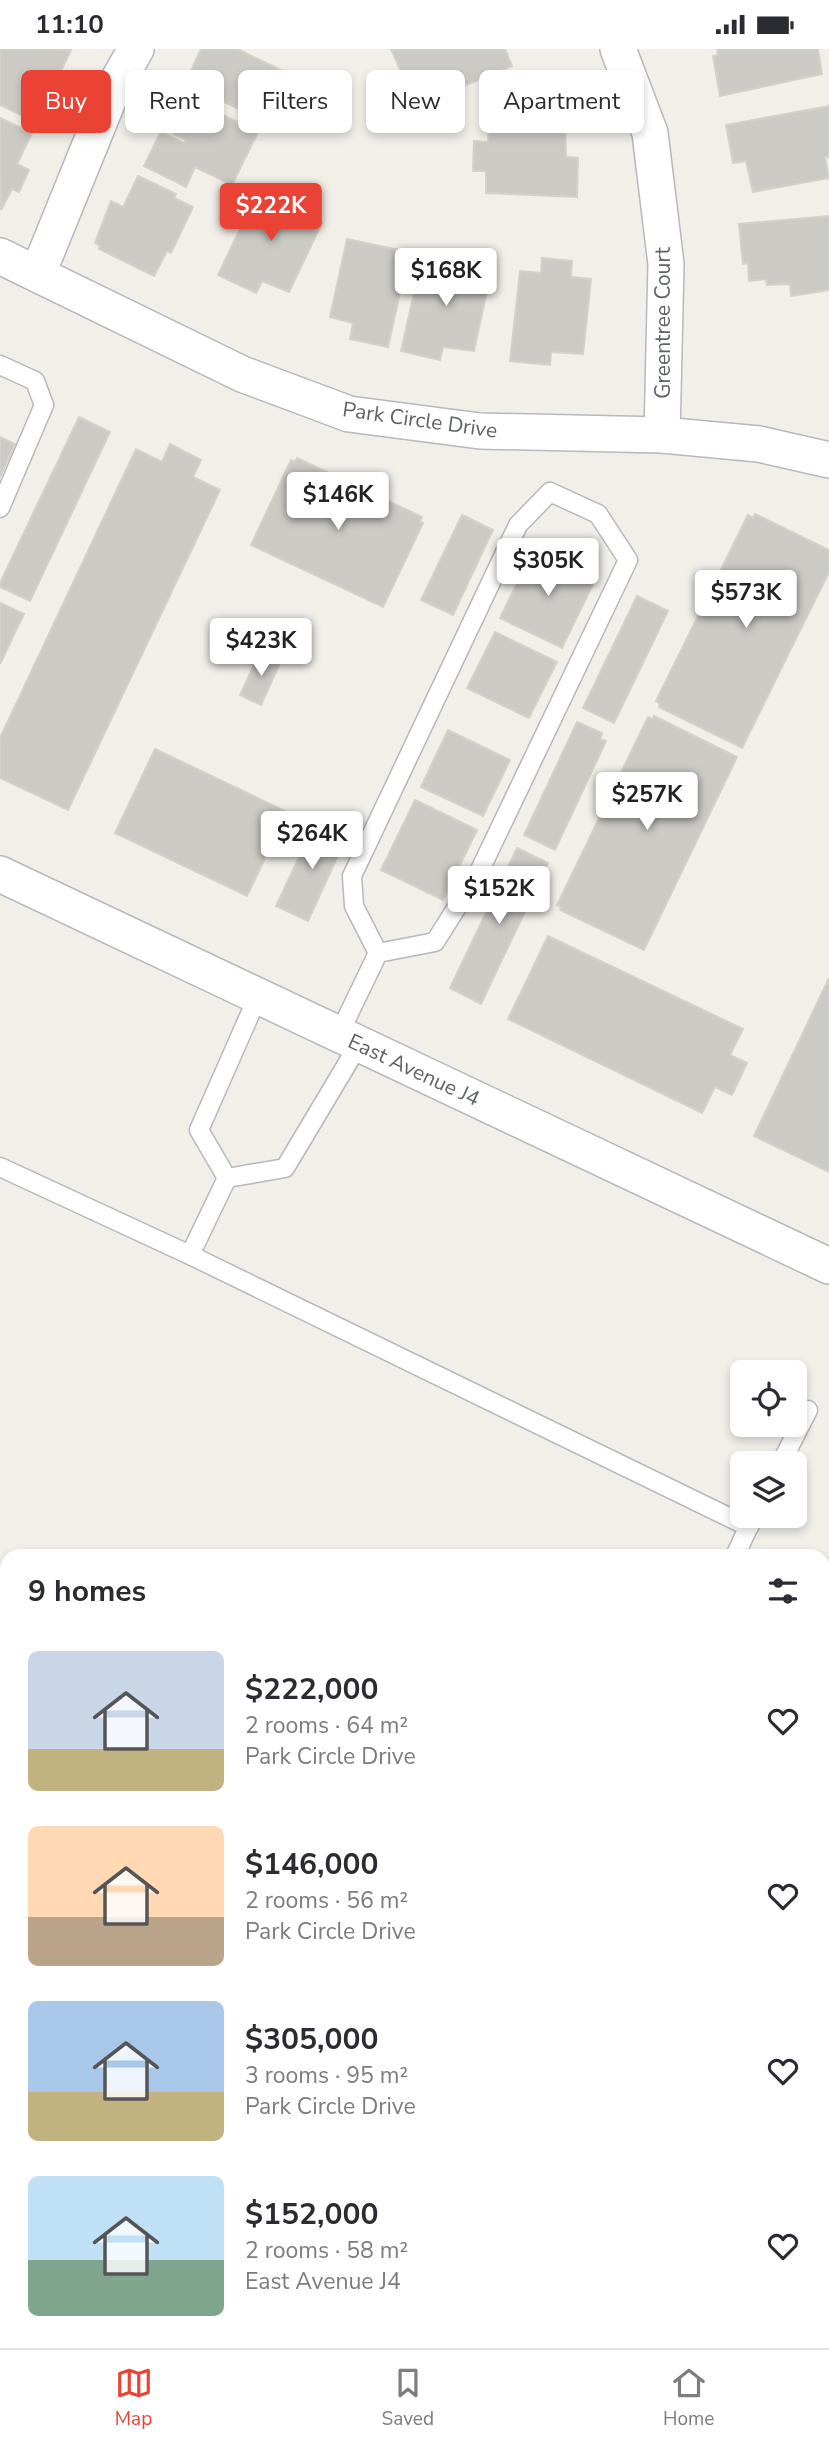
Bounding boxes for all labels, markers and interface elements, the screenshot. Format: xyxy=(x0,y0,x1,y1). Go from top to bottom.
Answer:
text: 11:10 xyxy=(35,7,104,42)
chip: Buy xyxy=(21,70,111,133)
chip: Rent xyxy=(125,70,224,133)
chip: Filters xyxy=(238,70,352,133)
chip: New xyxy=(366,70,465,133)
chip: Apartment xyxy=(479,70,644,133)
pin: $222K xyxy=(222,183,320,243)
text: $222K xyxy=(236,190,306,221)
street label: Greentree Court xyxy=(649,247,677,399)
pin: $168K xyxy=(397,249,495,308)
text: $168K xyxy=(411,255,481,286)
street label: Park Circle Drive xyxy=(341,395,499,445)
pin: $146K xyxy=(289,473,387,532)
text: $146K xyxy=(303,479,373,510)
pin: $305K xyxy=(499,539,597,598)
text: $305K xyxy=(513,545,583,576)
pin: $573K xyxy=(697,571,795,630)
text: $573K xyxy=(711,577,781,608)
pin: $423K xyxy=(212,619,310,678)
text: $423K xyxy=(226,625,296,656)
pin: $257K xyxy=(598,773,696,832)
text: $257K xyxy=(612,779,682,810)
pin: $264K xyxy=(263,811,361,871)
text: $264K xyxy=(277,818,347,849)
pin: $152K xyxy=(450,867,548,926)
text: $152K xyxy=(464,873,534,904)
street label: East Avenue J4 xyxy=(344,1027,484,1113)
map controls xyxy=(730,1360,807,1528)
button: locate xyxy=(730,1360,807,1437)
button: layers xyxy=(730,1451,807,1528)
text: 9 homes xyxy=(28,1571,146,1612)
icon: filters xyxy=(764,1572,802,1610)
text: $222,000 xyxy=(245,1669,378,1710)
icon: home xyxy=(84,1679,168,1763)
icon: heart xyxy=(764,1702,802,1740)
text: 2 rooms · 64 m² xyxy=(245,1710,408,1741)
text: Park Circle Drive xyxy=(245,1741,416,1772)
text: $146,000 xyxy=(245,1844,378,1885)
icon: home xyxy=(84,1854,168,1938)
icon: heart xyxy=(764,1877,802,1915)
text: 2 rooms · 56 m² xyxy=(245,1885,408,1916)
text: Park Circle Drive xyxy=(245,1916,416,1947)
text: $305,000 xyxy=(245,2019,378,2060)
icon: home xyxy=(84,2029,168,2113)
icon: heart xyxy=(764,2052,802,2090)
text: 3 rooms · 95 m² xyxy=(245,2060,408,2091)
text: Park Circle Drive xyxy=(245,2091,416,2122)
text: $152,000 xyxy=(245,2194,378,2235)
icon: home xyxy=(84,2204,168,2288)
icon: heart xyxy=(764,2227,802,2265)
text: 2 rooms · 58 m² xyxy=(245,2235,408,2266)
text: East Avenue J4 xyxy=(245,2266,401,2297)
tab: Map xyxy=(115,2364,153,2432)
tab: Saved xyxy=(382,2364,434,2432)
tab: Home xyxy=(663,2364,714,2432)

